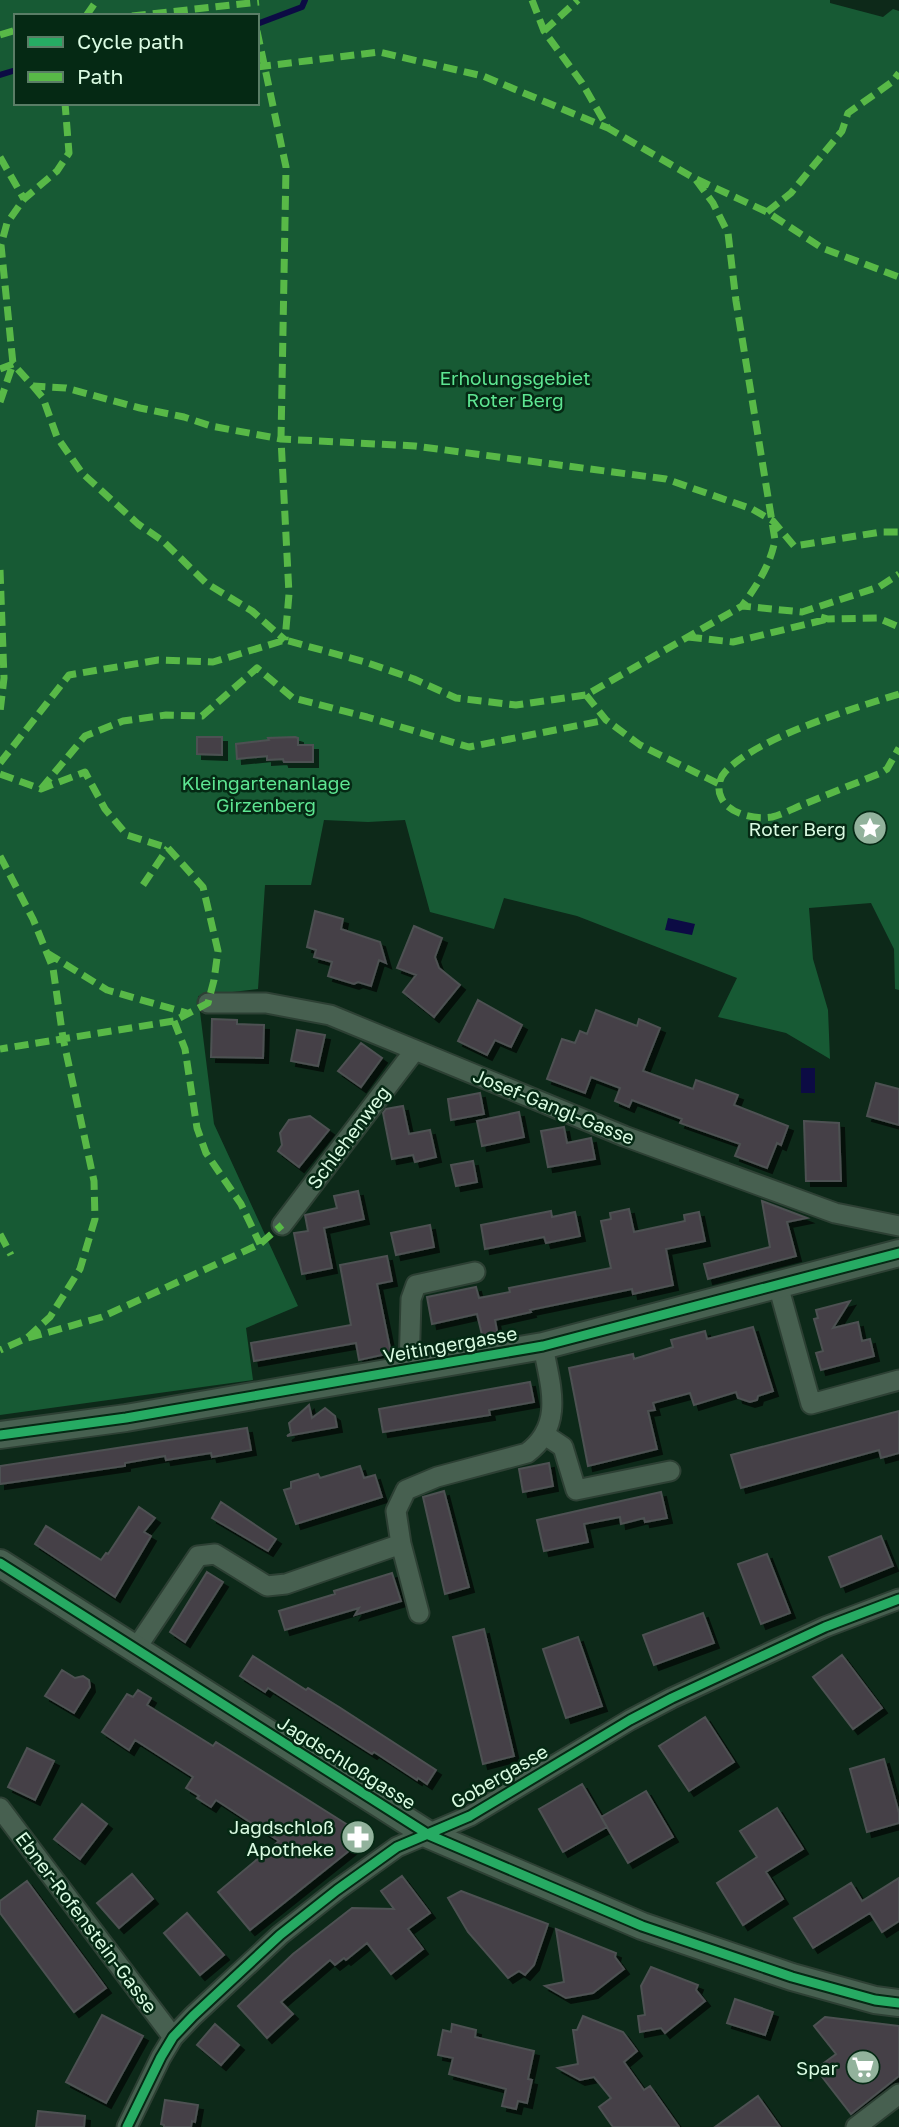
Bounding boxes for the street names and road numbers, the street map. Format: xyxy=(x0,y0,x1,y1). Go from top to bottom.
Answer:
street label: Josef-Gangl-Gasse xyxy=(470,1063,638,1149)
street label: Schlehenweg xyxy=(302,1081,394,1193)
street label: Veitingergasse xyxy=(381,1321,519,1367)
street label: Jagdschloßgasse xyxy=(274,1710,420,1814)
street label: Gobergasse xyxy=(446,1739,552,1813)
street label: Ebner-Rofenstein-Gasse xyxy=(11,1827,163,2017)

